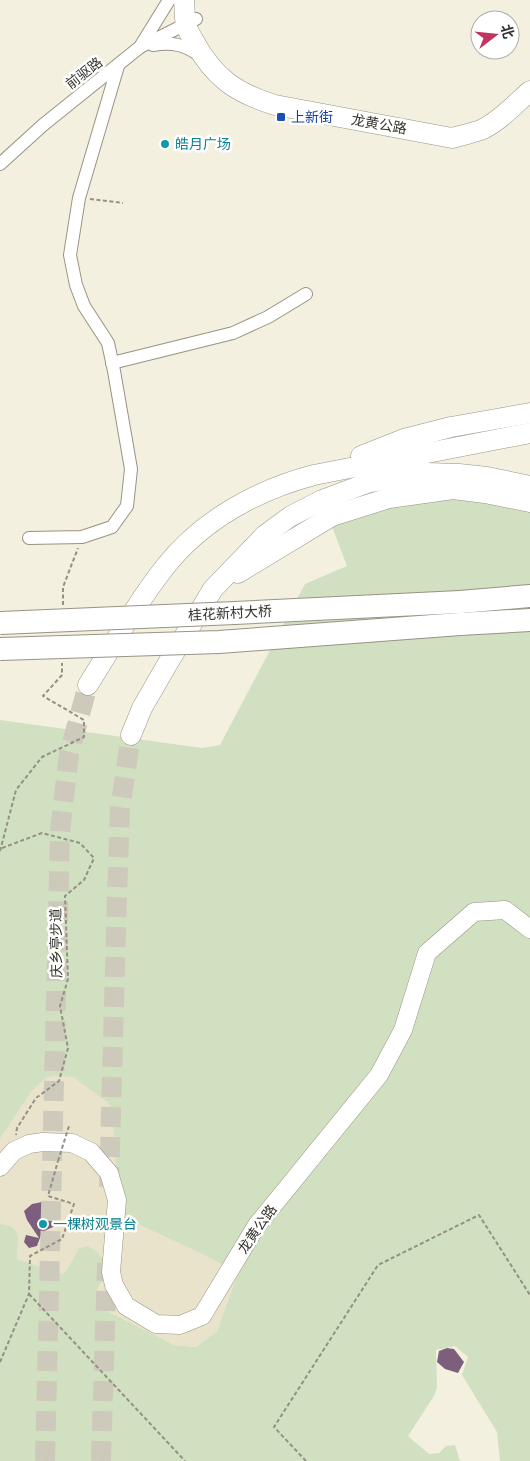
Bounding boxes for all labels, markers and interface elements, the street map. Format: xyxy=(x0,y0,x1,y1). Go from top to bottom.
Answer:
north arrow xyxy=(470,10,520,60)
text: 北 xyxy=(497,22,518,41)
street label: 前驱路 xyxy=(62,53,106,93)
place label: 上新街 xyxy=(291,108,333,126)
street label: 龙黄公路 xyxy=(350,110,408,138)
marker: 上新街 xyxy=(275,111,287,123)
place label: 皓月广场 xyxy=(175,135,231,153)
marker: 皓月广场 xyxy=(159,138,171,150)
street label: 桂花新村大桥 xyxy=(188,602,272,624)
street label: 庆乡亭步道 xyxy=(46,908,66,978)
street label: 龙黄公路 xyxy=(234,1201,280,1257)
place label: 一棵树观景台 xyxy=(53,1215,137,1233)
marker: 一棵树观景台 xyxy=(37,1218,49,1230)

